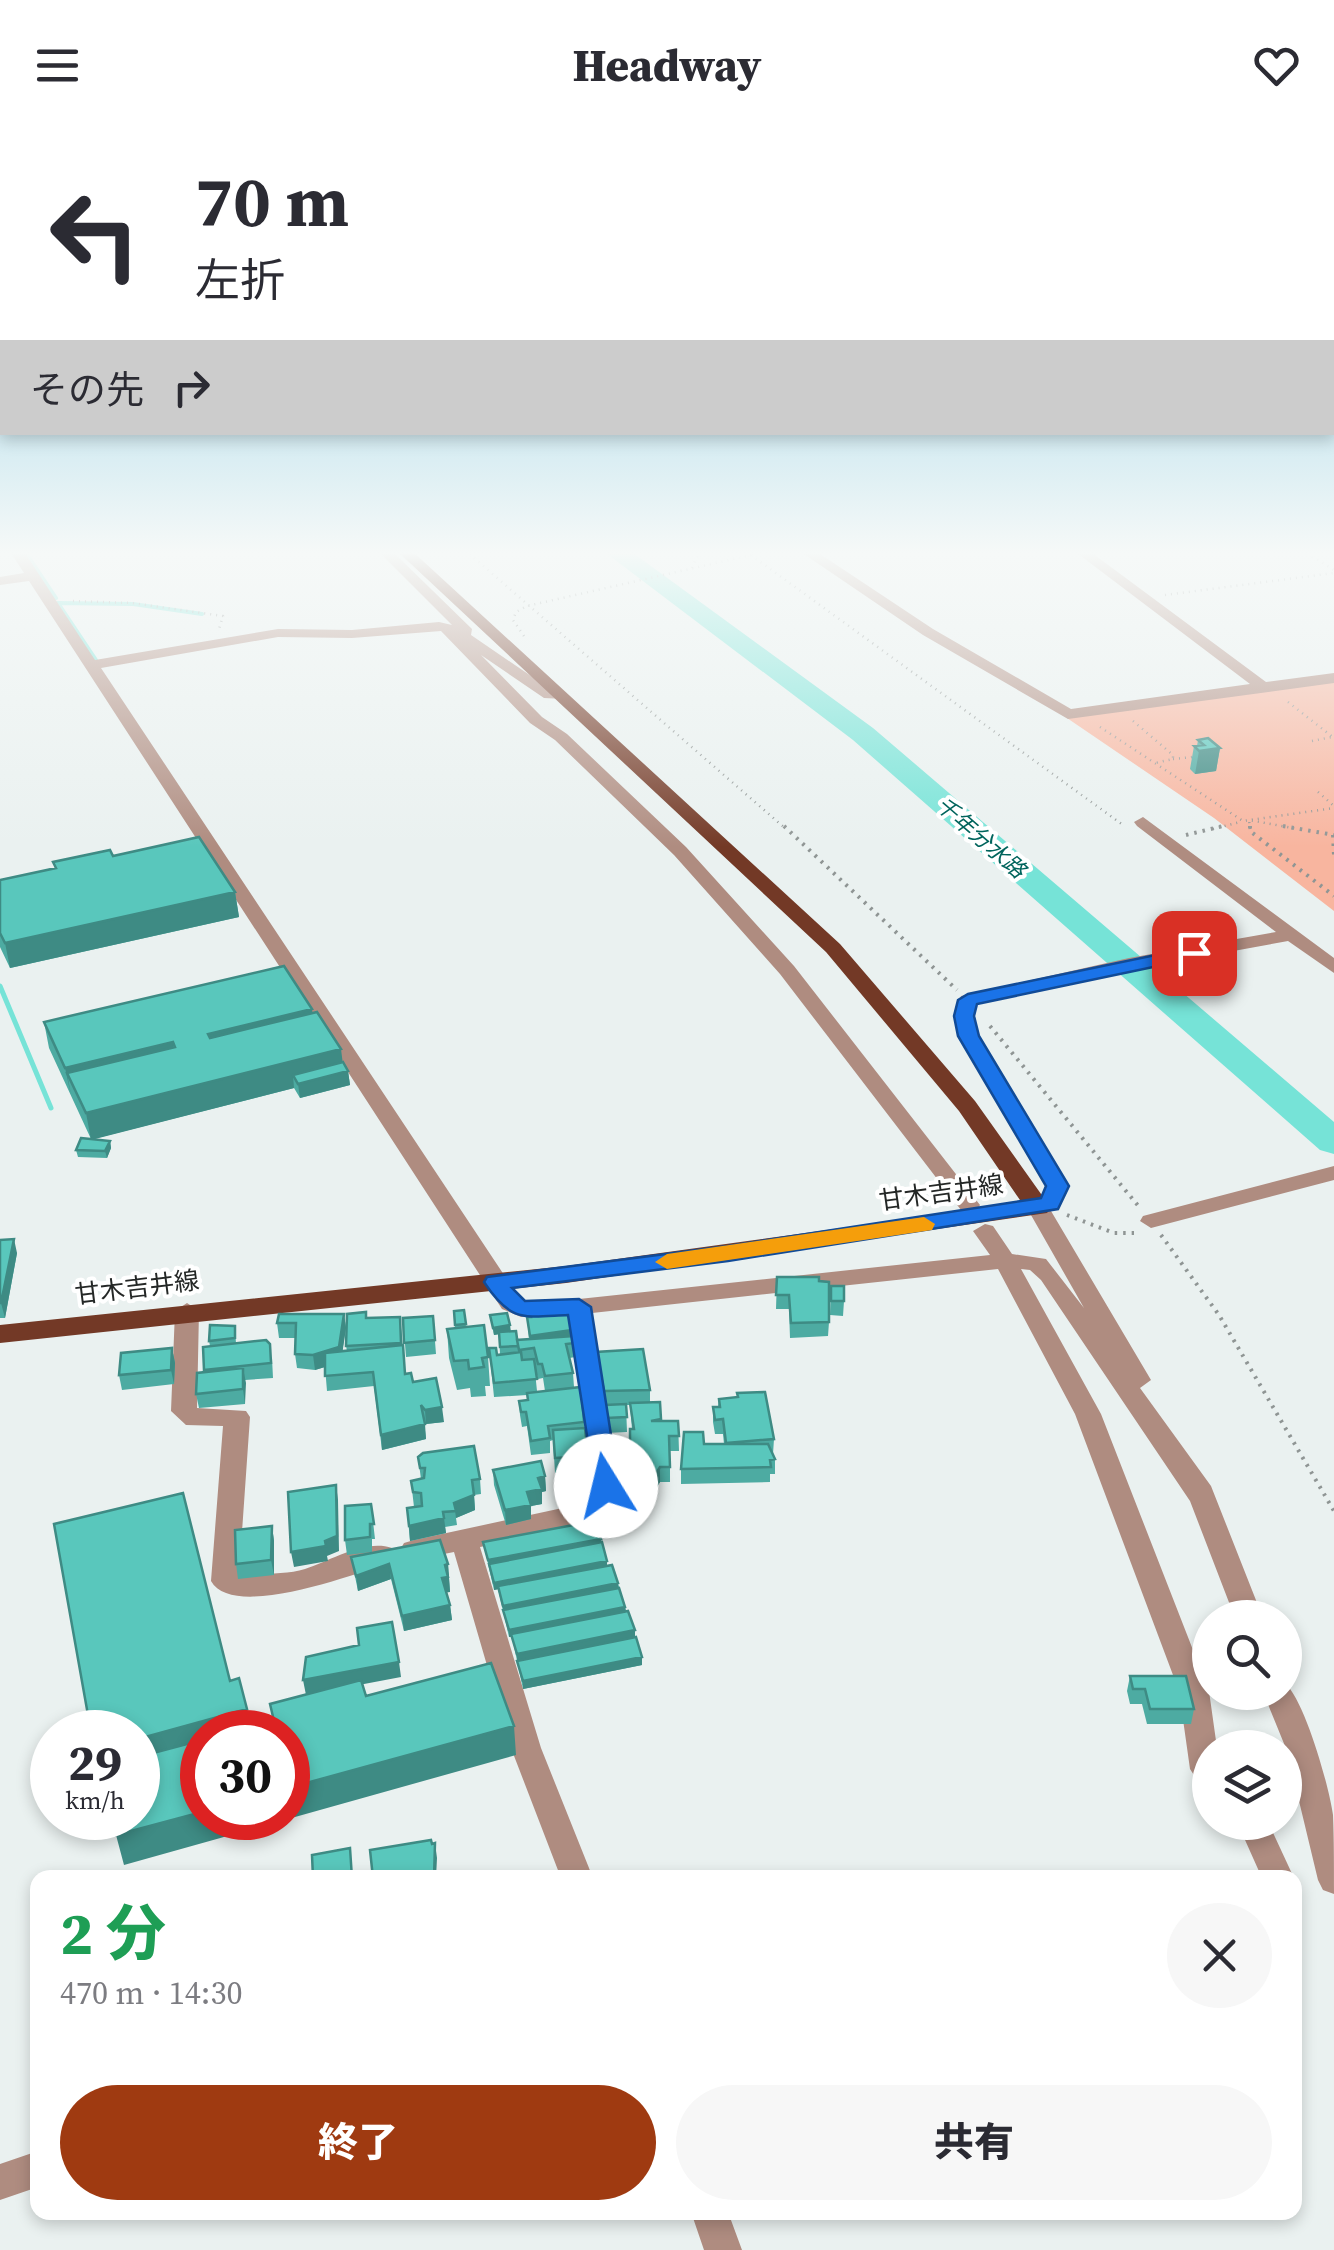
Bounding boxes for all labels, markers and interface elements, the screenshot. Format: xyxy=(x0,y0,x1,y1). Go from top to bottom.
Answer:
text: Headway xyxy=(572,34,762,96)
icon: menu xyxy=(30,38,85,93)
icon: heart xyxy=(1249,38,1304,93)
text: 70 m xyxy=(195,153,349,249)
icon: left xyxy=(30,170,160,300)
text: 左折 xyxy=(195,249,285,311)
icon: right xyxy=(164,360,219,415)
text: その先 xyxy=(30,364,144,416)
water label: 千年分水路 xyxy=(930,790,1034,886)
pin xyxy=(1152,911,1237,996)
icon: arrive xyxy=(1167,926,1222,981)
street label: 甘木吉井線 xyxy=(877,1166,1005,1218)
street label: 甘木吉井線 xyxy=(73,1263,201,1311)
position arrow xyxy=(554,1434,658,1538)
map controls xyxy=(1192,1600,1302,1840)
button: search xyxy=(1192,1600,1302,1710)
speed limit sign: 30 xyxy=(180,1710,310,1840)
text: 29 xyxy=(68,1728,122,1797)
button: layers xyxy=(1192,1730,1302,1840)
text: km/h xyxy=(65,1783,125,1817)
text: 2 分 xyxy=(60,1892,166,1974)
button: close xyxy=(1167,1903,1272,2008)
text: 470 m · 14:30 xyxy=(60,1971,242,2015)
button: 終了 xyxy=(60,2085,656,2200)
button: 共有 xyxy=(676,2085,1272,2200)

